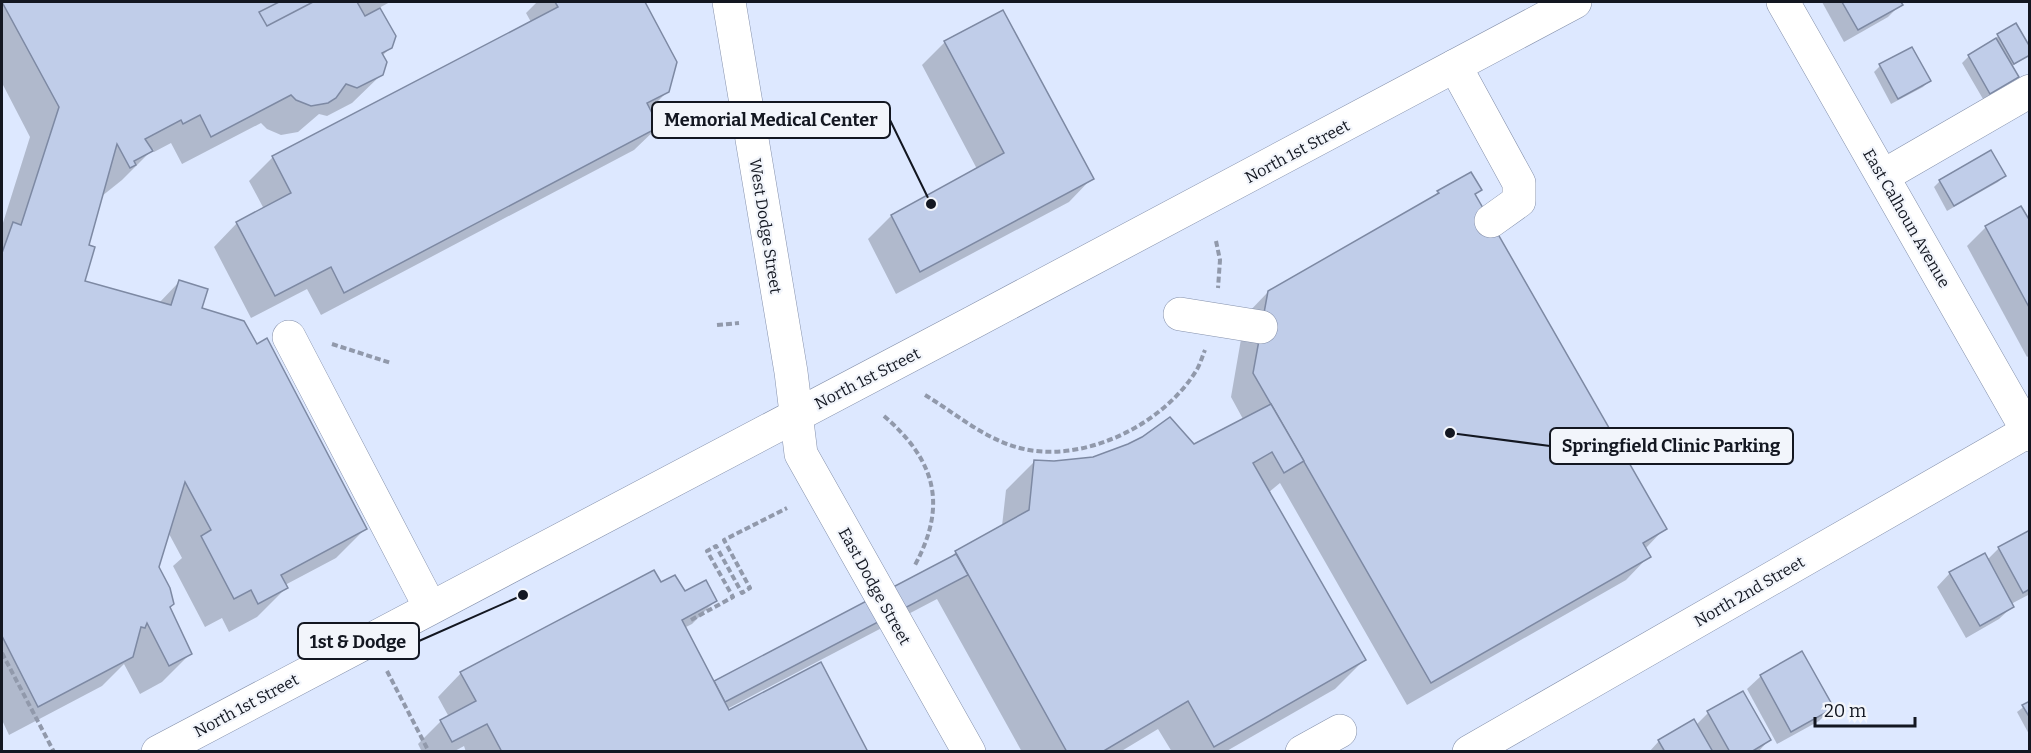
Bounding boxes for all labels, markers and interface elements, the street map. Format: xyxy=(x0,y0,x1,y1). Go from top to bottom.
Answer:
callout: Memorial Medical Center xyxy=(652,102,890,138)
text: Memorial Medical Center xyxy=(664,109,878,131)
street label: North 1st Street xyxy=(1242,116,1353,187)
street label: East Calhoun Avenue xyxy=(1859,145,1954,291)
street label: West Dodge Street xyxy=(745,157,786,295)
street label: North 1st Street xyxy=(811,344,923,413)
callout: Springfield Clinic Parking xyxy=(1550,428,1793,464)
text: Springfield Clinic Parking xyxy=(1562,435,1781,457)
street label: East Dodge Street xyxy=(835,524,915,648)
street label: North 2nd Street xyxy=(1691,552,1808,631)
callout: 1st & Dodge xyxy=(298,623,419,659)
text: 1st & Dodge xyxy=(310,631,406,653)
street label: North 1st Street xyxy=(191,670,302,741)
scale bar xyxy=(1815,690,1916,728)
text: 20 m xyxy=(1824,700,1866,722)

